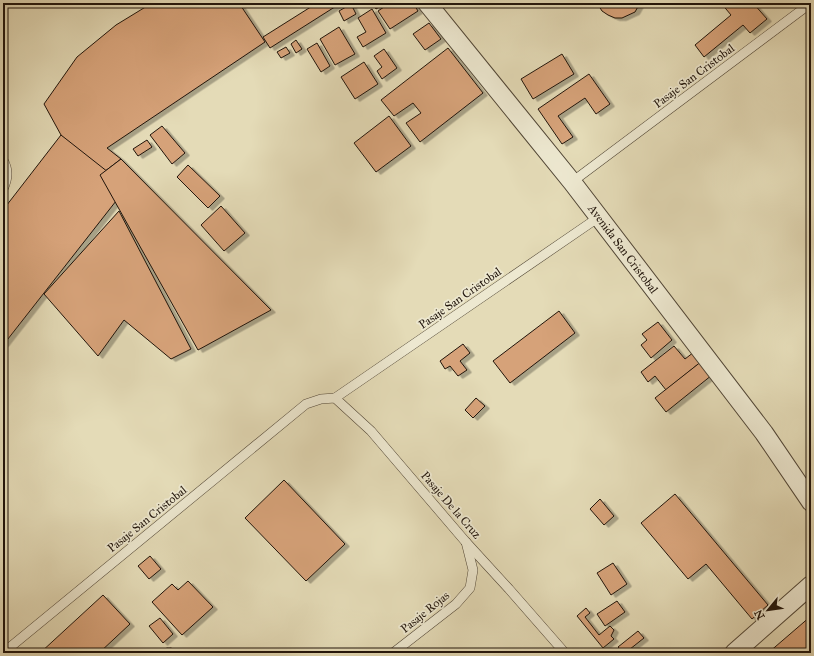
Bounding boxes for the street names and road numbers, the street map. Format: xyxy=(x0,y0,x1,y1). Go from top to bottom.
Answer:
street label: Pasaje San Cristobal xyxy=(651,41,738,111)
street label: Avenida San Cristobal xyxy=(584,201,661,297)
street label: Pasaje San Cristobal xyxy=(416,264,505,332)
street label: Pasaje De la Cruz xyxy=(418,469,484,542)
street label: Pasaje San Cristobal xyxy=(105,482,190,555)
street label: Pasaje Rojas xyxy=(398,588,452,636)

